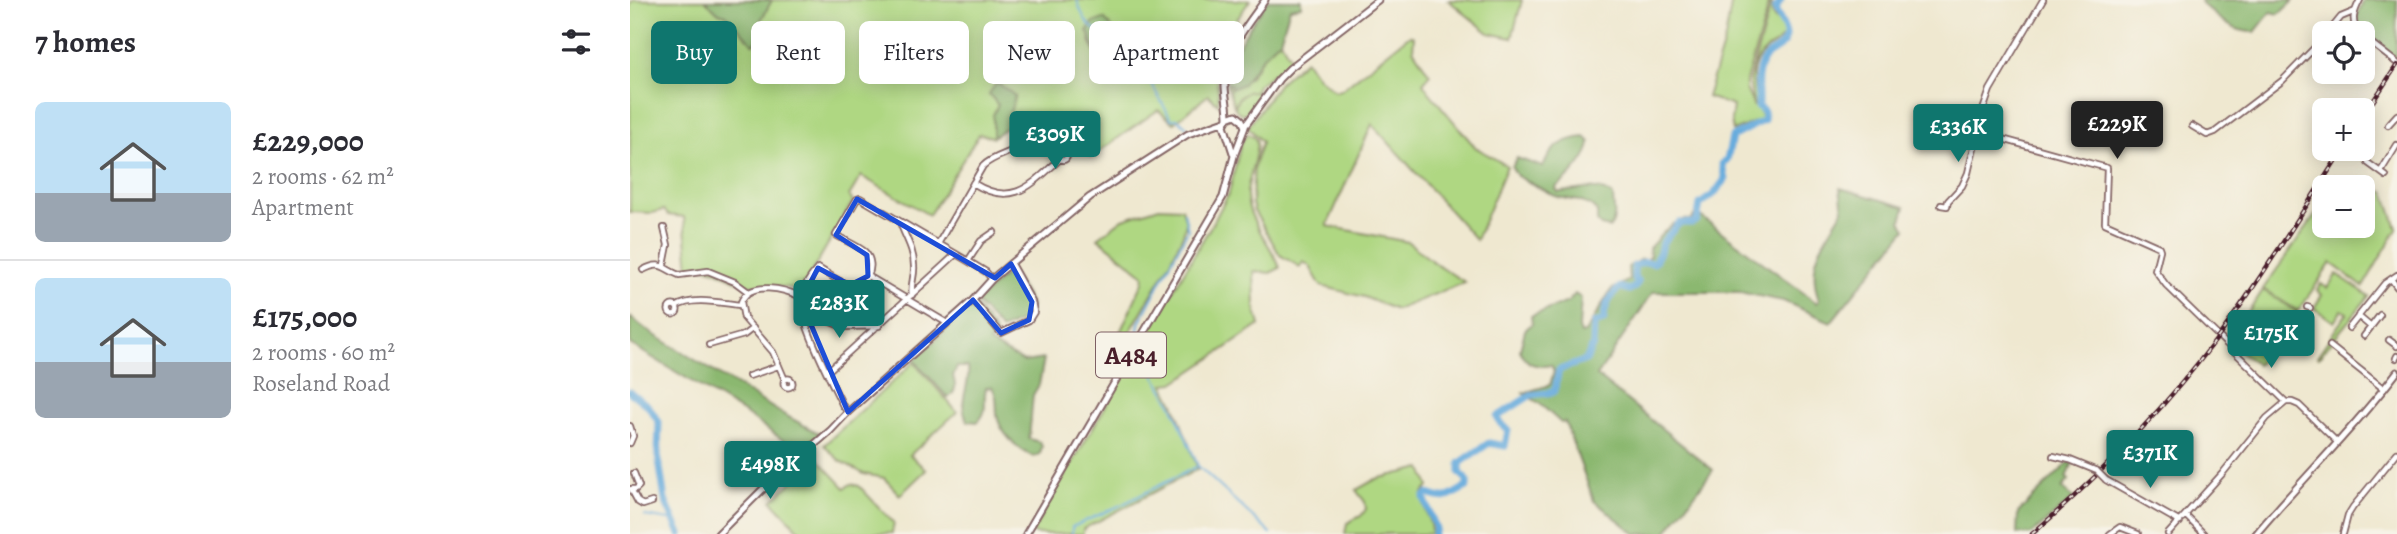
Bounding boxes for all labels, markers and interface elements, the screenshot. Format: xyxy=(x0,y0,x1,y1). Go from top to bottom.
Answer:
chip: Buy xyxy=(651,21,737,84)
chip: Rent xyxy=(751,21,845,84)
chip: Filters xyxy=(859,21,969,84)
chip: New xyxy=(983,21,1075,84)
chip: Apartment xyxy=(1089,21,1244,84)
map controls xyxy=(2312,21,2375,238)
button: locate xyxy=(2312,21,2375,84)
text: 7 homes xyxy=(35,22,136,62)
icon: filters xyxy=(557,23,595,61)
button: + xyxy=(2312,98,2375,161)
pin: £229K xyxy=(2068,102,2166,161)
pin: £336K xyxy=(1909,104,2007,164)
text: £229K xyxy=(2087,108,2147,139)
pin: £309K xyxy=(1006,111,1104,171)
text: £336K xyxy=(1929,111,1987,142)
text: £309K xyxy=(1025,118,1085,149)
text: £229,000 xyxy=(252,121,364,161)
icon: home xyxy=(91,130,175,214)
text: 2 rooms · 62 m² xyxy=(252,161,394,192)
button: − xyxy=(2312,175,2375,238)
text: Apartment xyxy=(252,192,354,223)
pin: £283K xyxy=(790,280,888,340)
text: £283K xyxy=(809,287,869,318)
text: £175,000 xyxy=(252,297,357,337)
icon: home xyxy=(91,306,175,390)
pin: £175K xyxy=(2222,310,2320,370)
text: £175K xyxy=(2244,317,2298,348)
road number: A484 xyxy=(1096,332,1166,378)
text: 2 rooms · 60 m² xyxy=(252,337,395,368)
text: Roseland Road xyxy=(252,368,390,399)
pin: £371K xyxy=(2101,430,2199,490)
text: £371K xyxy=(2123,437,2178,468)
pin: £498K xyxy=(721,442,819,501)
text: £498K xyxy=(740,448,800,479)

